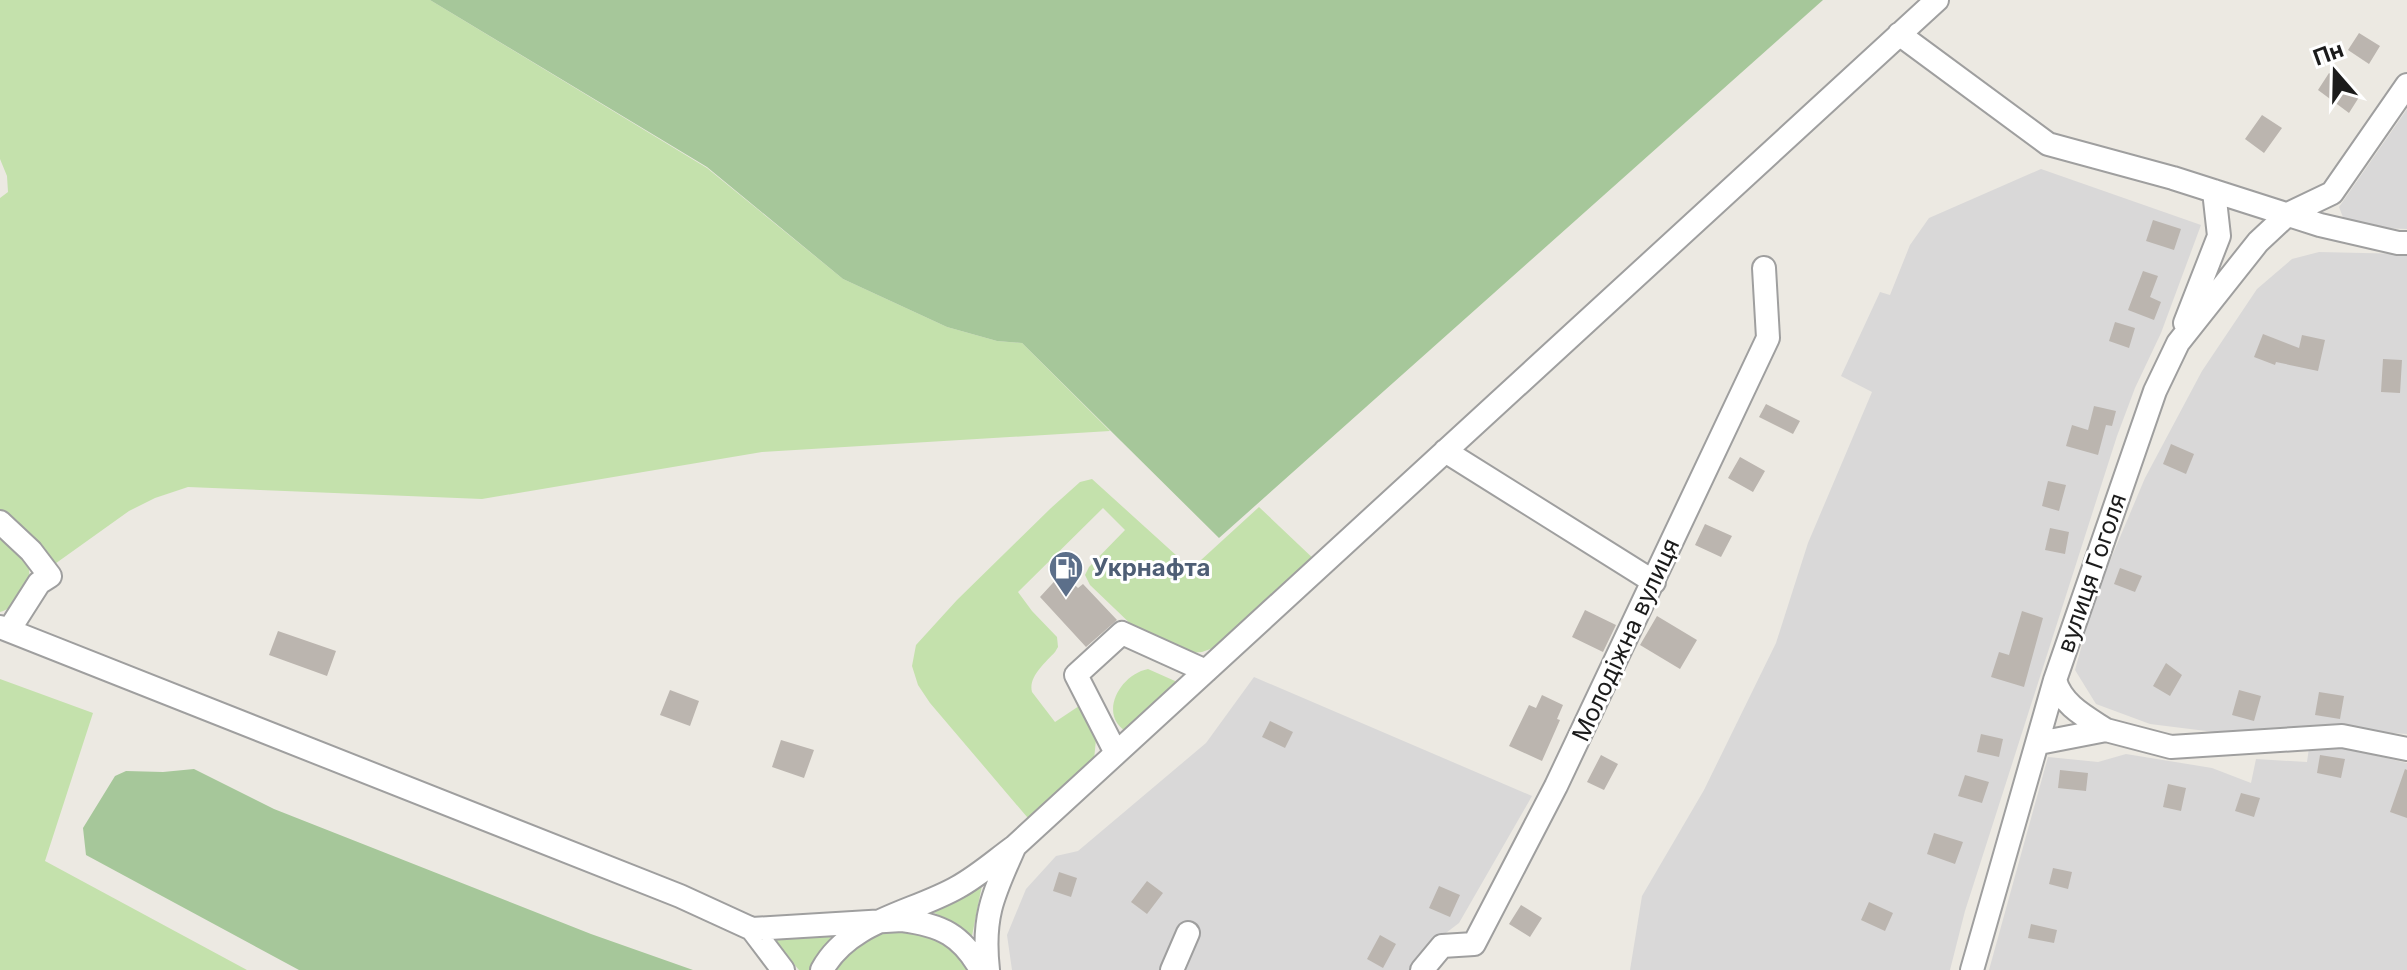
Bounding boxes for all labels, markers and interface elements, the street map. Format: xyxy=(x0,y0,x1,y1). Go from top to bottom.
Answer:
north arrow xyxy=(2295,32,2375,112)
text: Пн xyxy=(2310,36,2347,71)
street label: вулиця Гоголя xyxy=(2051,489,2132,656)
street label: Молодіжна вулиця xyxy=(1566,534,1685,746)
fuel station icon: Укрнафта xyxy=(1047,549,1085,599)
place label: Укрнафта xyxy=(1092,553,1210,582)

